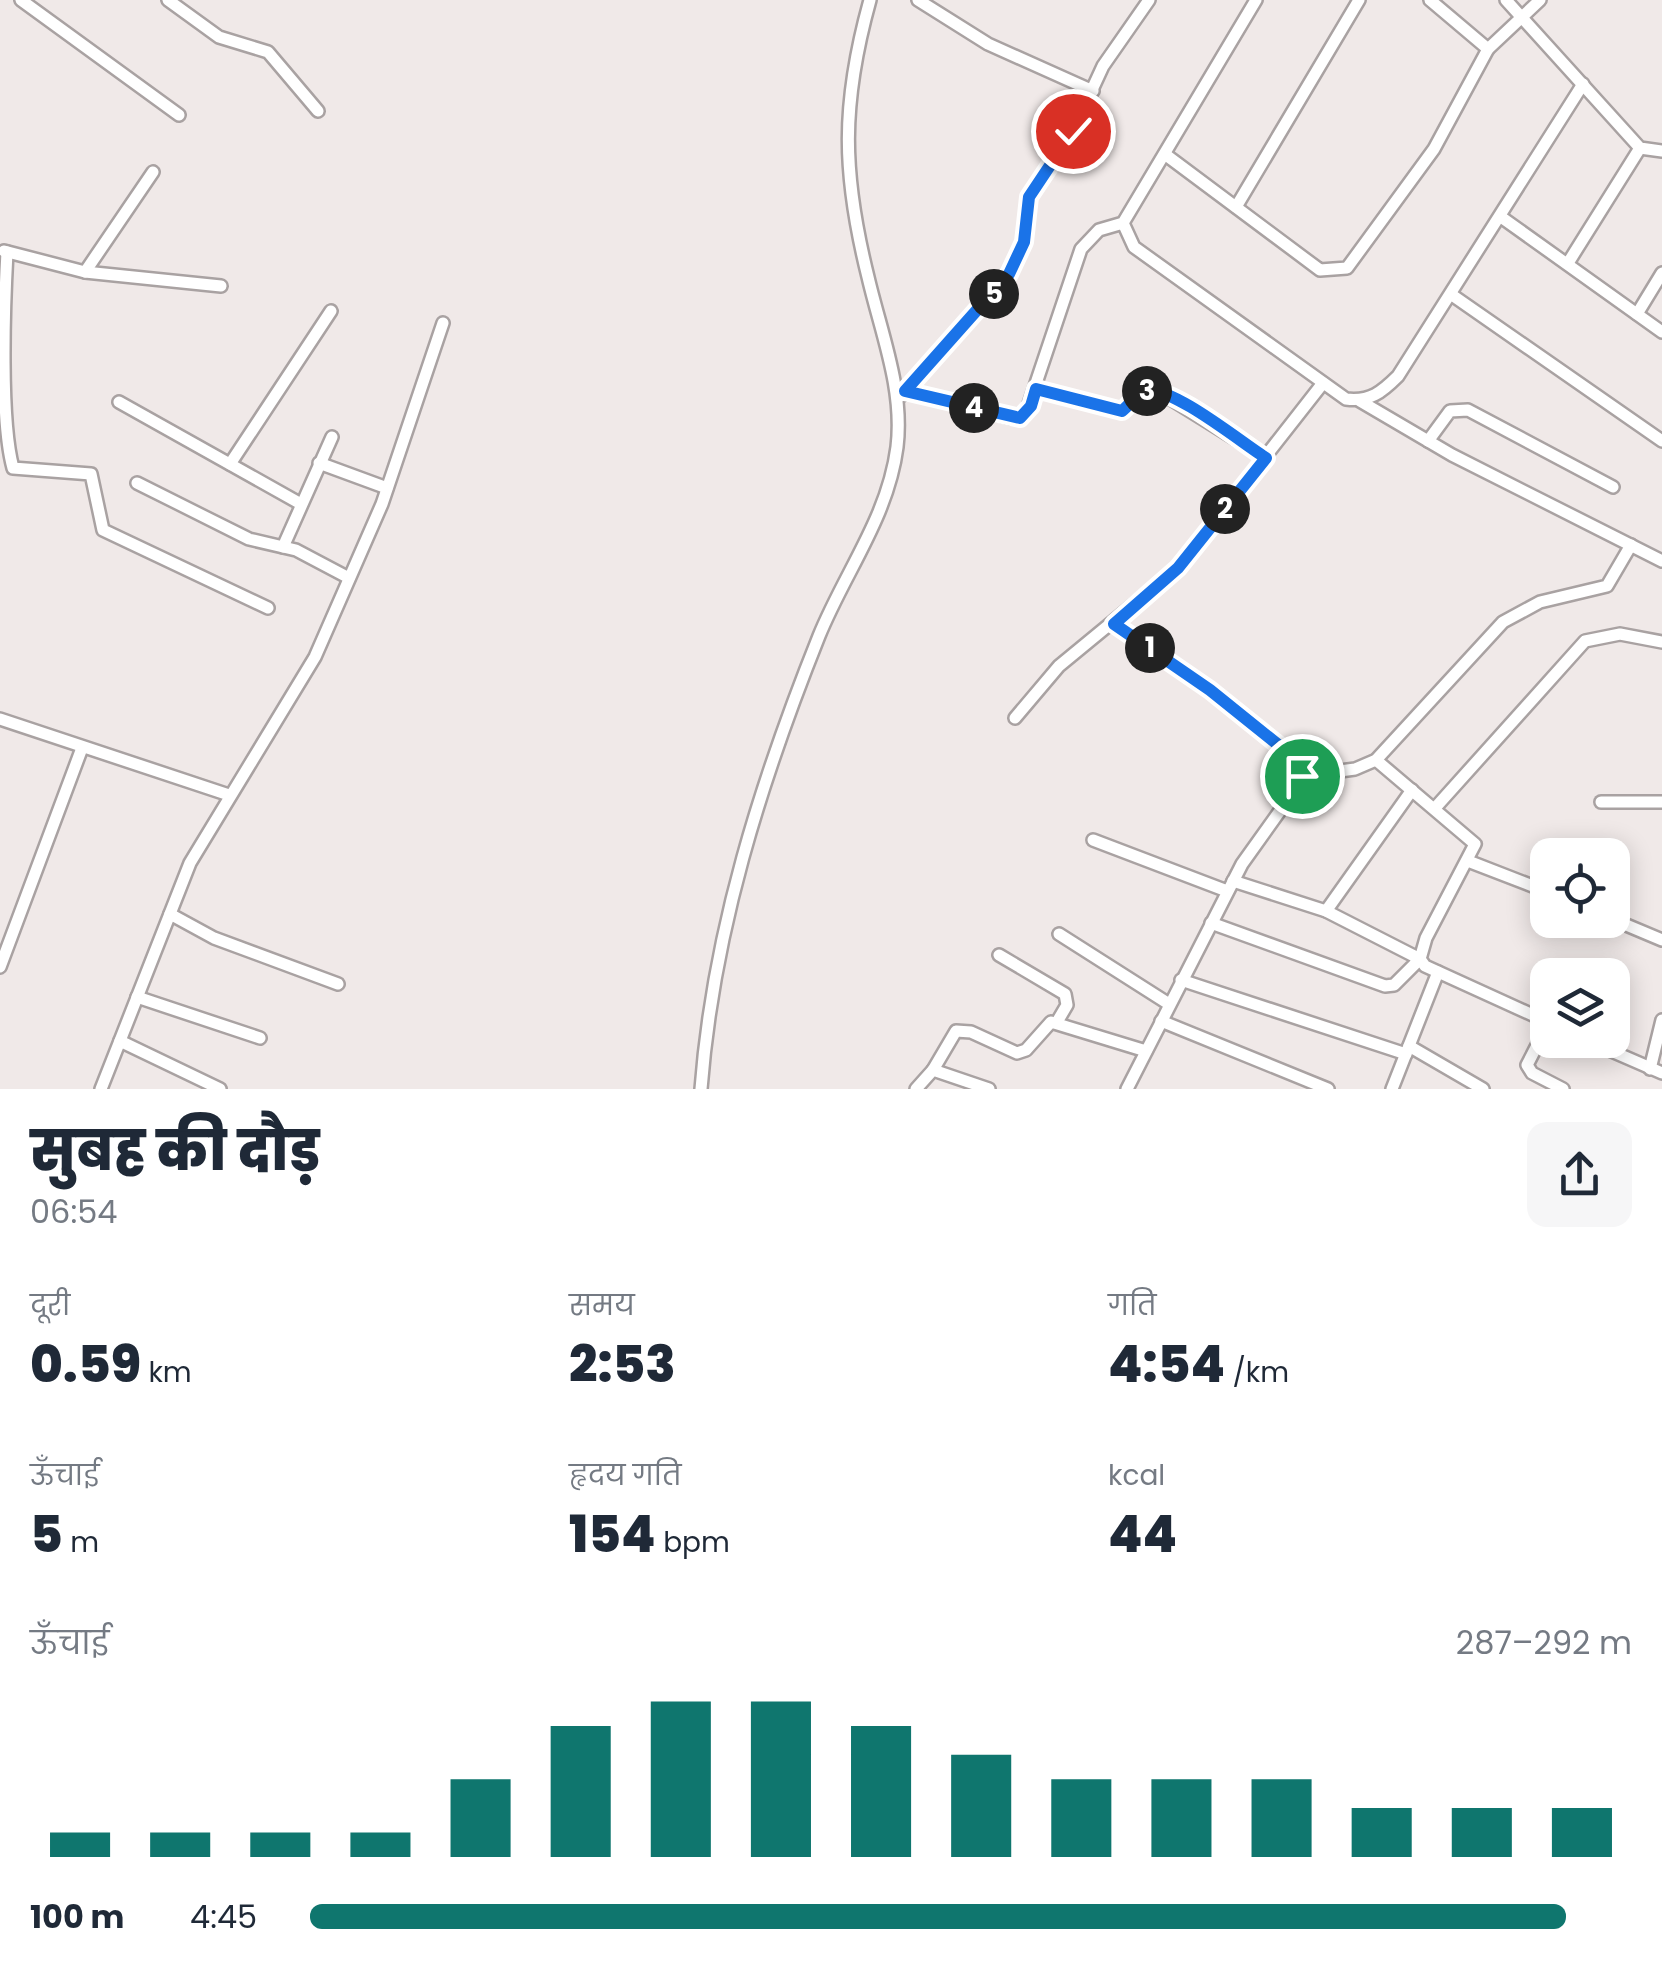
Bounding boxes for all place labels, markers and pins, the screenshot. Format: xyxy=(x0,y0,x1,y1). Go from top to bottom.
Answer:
pin xyxy=(1031,89,1116,174)
pin: 5 xyxy=(969,269,1019,319)
pin: 3 xyxy=(1122,366,1172,416)
pin: 4 xyxy=(949,383,999,433)
pin: 2 xyxy=(1200,484,1250,534)
pin: 1 xyxy=(1125,623,1175,673)
pin xyxy=(1260,734,1345,819)

